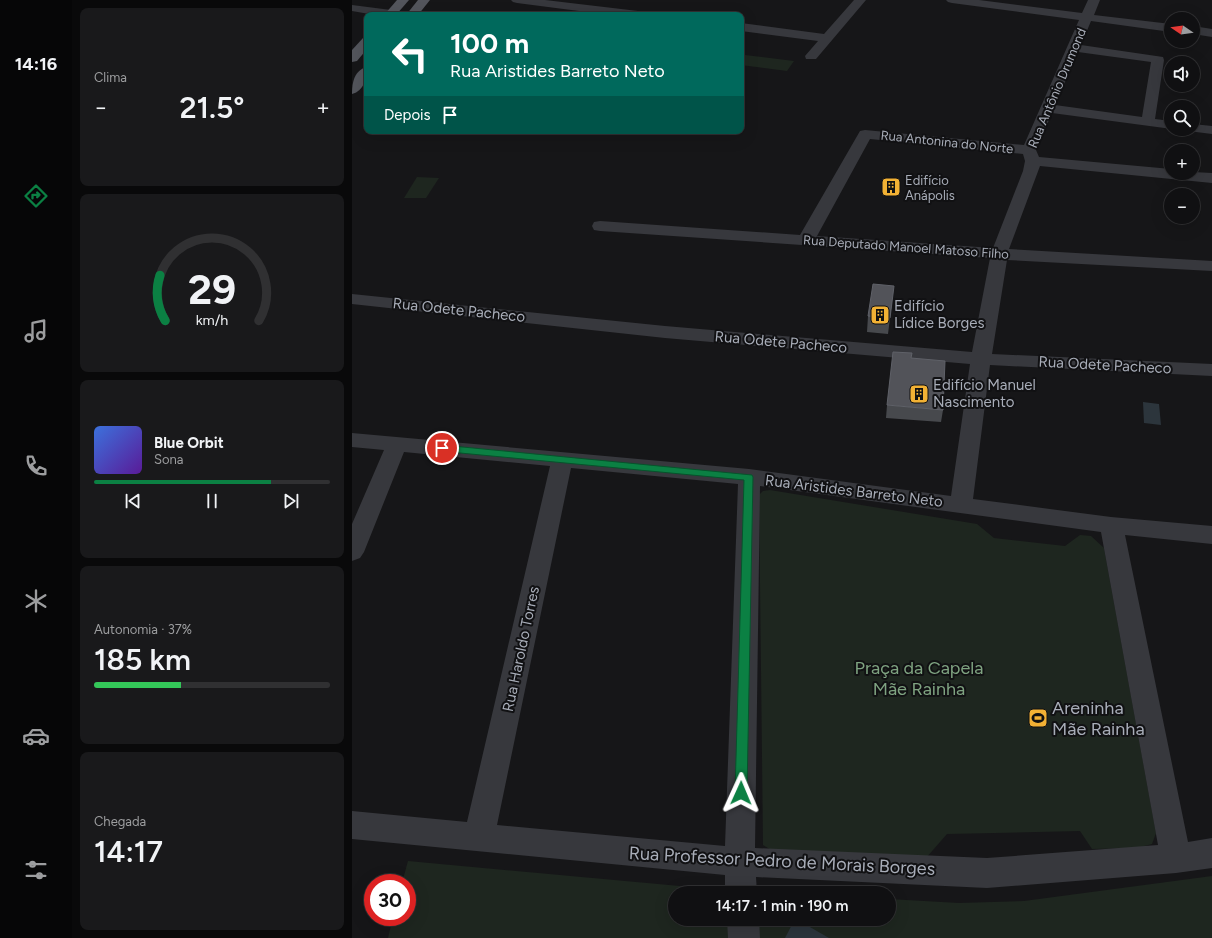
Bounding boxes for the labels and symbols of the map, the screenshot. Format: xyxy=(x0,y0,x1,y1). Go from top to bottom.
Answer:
north arrow xyxy=(1164,12,1200,48)
street label: Rua Antônio Drumond xyxy=(1025,26,1089,150)
street label: Rua Antonina do Norte xyxy=(880,128,1014,156)
place label: Edifício Anápolis xyxy=(905,173,955,203)
building icon: Edifício Anápolis xyxy=(880,176,902,198)
street label: Rua Deputado Manoel Matoso Filho xyxy=(803,232,1009,262)
street label: Rua Odete Pacheco xyxy=(392,294,526,326)
place label: Edifício Lídice Borges xyxy=(894,297,984,332)
building icon: Edifício Lídice Borges xyxy=(869,304,891,326)
street label: Rua Odete Pacheco xyxy=(714,327,848,357)
street label: Rua Odete Pacheco xyxy=(1038,353,1172,377)
place label: Edifício Manuel Nascimento xyxy=(933,376,1036,411)
building icon: Edifício Manuel Nascimento xyxy=(908,383,930,405)
pin xyxy=(425,431,459,465)
street label: Rua Aristides Barreto Neto xyxy=(764,471,944,511)
street label: Rua Haroldo Torres xyxy=(499,585,543,713)
park label: Praça da Capela Mãe Rainha xyxy=(855,657,983,700)
place label: Areninha Mãe Rainha xyxy=(1052,697,1145,740)
sports icon: Areninha Mãe Rainha xyxy=(1027,707,1049,729)
position arrow xyxy=(720,772,762,814)
street label: Rua Professor Pedro de Morais Borges xyxy=(628,842,936,880)
speed limit sign: 30 xyxy=(364,874,416,926)

